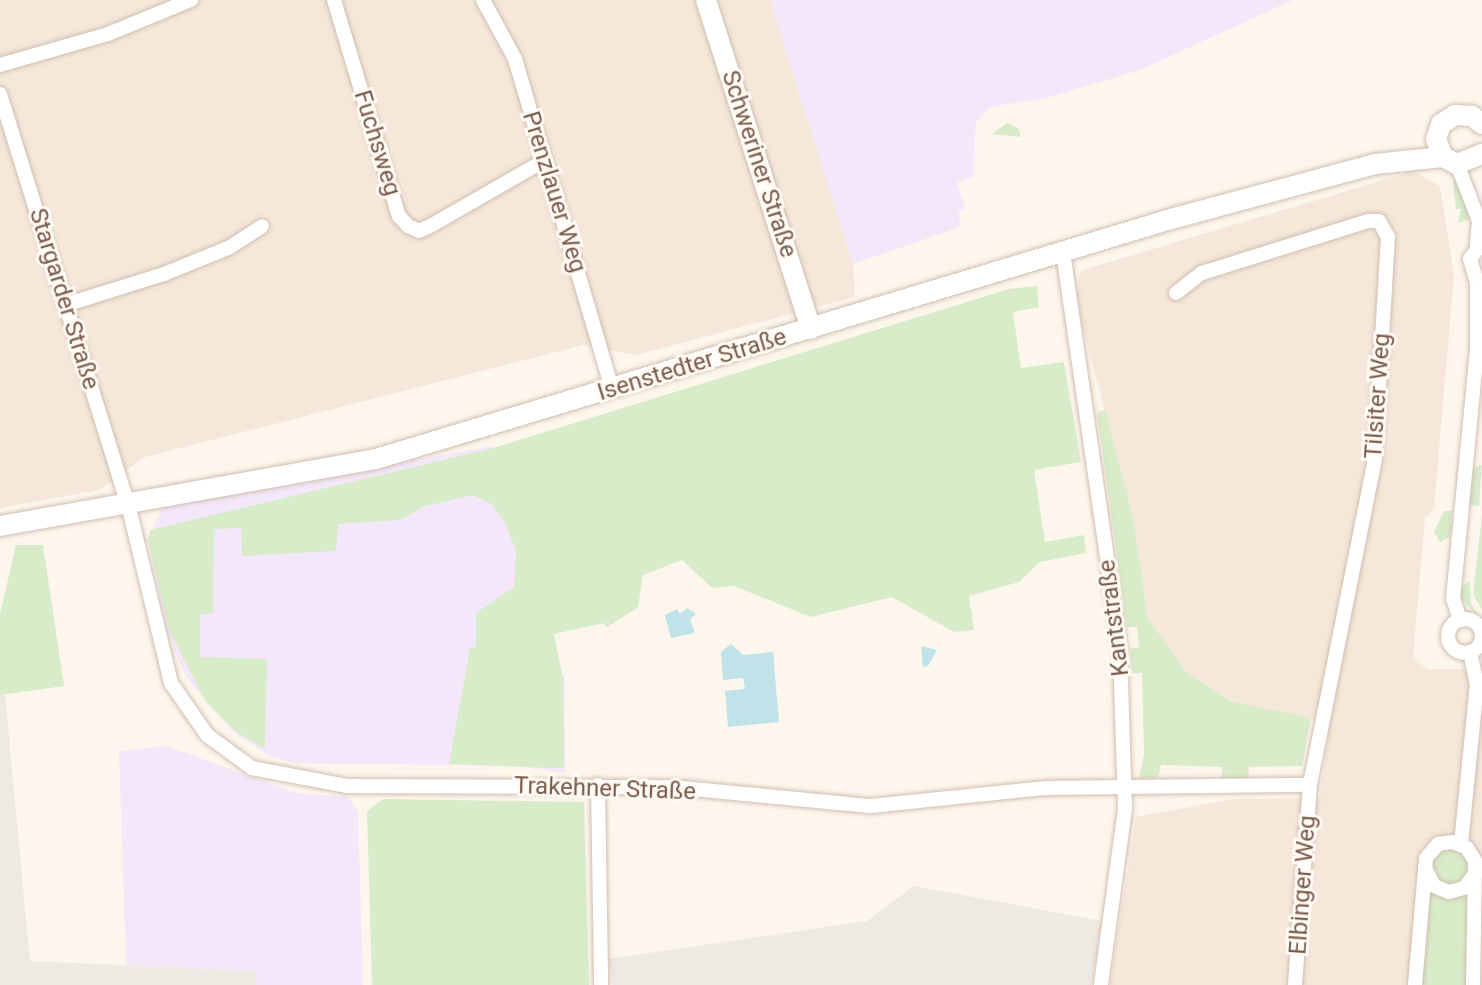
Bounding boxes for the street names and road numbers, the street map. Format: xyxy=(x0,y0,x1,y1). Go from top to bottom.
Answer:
street label: Schweriner Straße xyxy=(715,67,803,261)
street label: Fuchsweg xyxy=(347,87,407,199)
street label: Prenzlauer Weg xyxy=(516,108,592,276)
street label: Stargarder Straße xyxy=(23,205,105,393)
street label: Isenstedter Straße xyxy=(594,323,790,407)
street label: Tilsiter Weg xyxy=(1359,332,1397,460)
street label: Kantstraße xyxy=(1093,558,1135,678)
street label: Trakehner Straße xyxy=(514,771,696,807)
street label: Elbinger Weg xyxy=(1284,814,1322,956)

